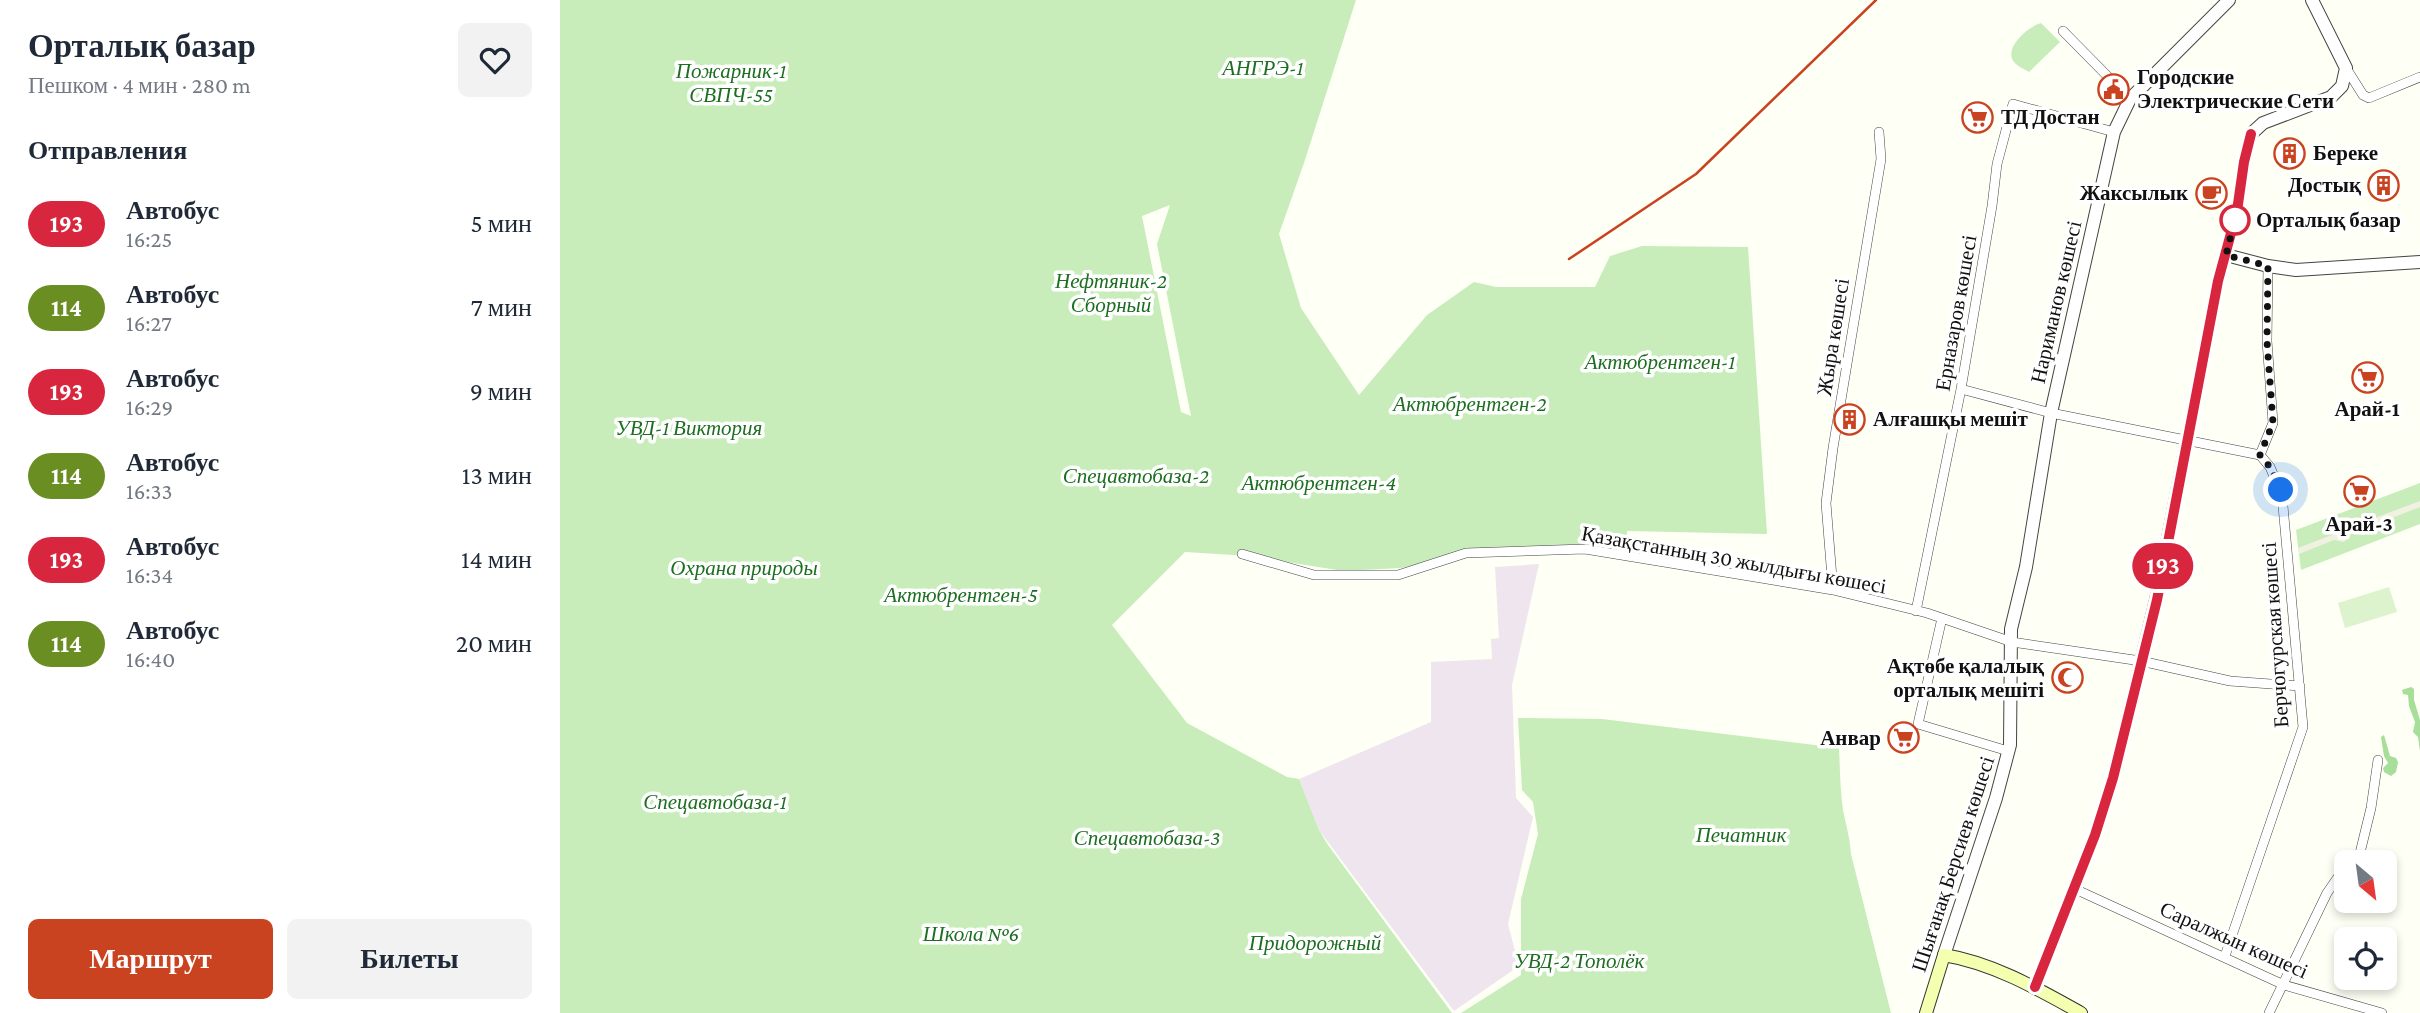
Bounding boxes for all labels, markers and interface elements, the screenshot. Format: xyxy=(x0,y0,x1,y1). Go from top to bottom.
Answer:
button: heart xyxy=(458,23,532,97)
text: Орталық базар xyxy=(28,27,256,64)
park label: АНГРЭ-1 xyxy=(1221,56,1303,80)
park label: Пожарник-1 СВПЧ-55 xyxy=(675,59,786,107)
place label: Городские Электрические Сети xyxy=(2137,65,2334,113)
text: Пешком · 4 мин · 280 m xyxy=(28,72,251,98)
public building icon: Городские Электрические Сети xyxy=(2097,72,2131,106)
supermarket icon: ТД Достан xyxy=(1961,100,1995,134)
place label: ТД Достан xyxy=(2001,105,2100,129)
text: Отправления xyxy=(28,136,187,165)
building icon: Береке xyxy=(2273,136,2307,170)
place label: Береке xyxy=(2313,141,2378,165)
building icon: Достық xyxy=(2367,168,2401,202)
place label: Достық xyxy=(2288,173,2362,197)
cafe icon: Жаксылык xyxy=(2194,176,2228,210)
place label: Жаксылык xyxy=(2080,181,2189,205)
text: Автобус xyxy=(126,196,219,225)
marker: Орталық базар xyxy=(2220,205,2250,235)
place label: Орталық базар xyxy=(2256,208,2401,232)
text: 5 мин xyxy=(471,209,532,238)
text: 193 xyxy=(50,210,83,237)
street label: Нариманов көшесі xyxy=(2026,218,2086,386)
text: 16:25 xyxy=(126,226,172,252)
street label: Ерназаров көшесі xyxy=(1930,233,1982,393)
park label: Нефтяник-2 Сборный xyxy=(1054,269,1167,317)
street label: Жыра көшесі xyxy=(1812,276,1854,397)
text: Автобус xyxy=(126,280,219,309)
text: 7 мин xyxy=(471,293,532,322)
text: 114 xyxy=(51,294,82,321)
text: 16:27 xyxy=(126,310,172,336)
park label: Актюбрентген-1 xyxy=(1583,350,1735,374)
supermarket icon: Арай-1 xyxy=(2350,360,2384,394)
text: Автобус xyxy=(126,364,219,393)
text: 9 мин xyxy=(470,377,532,406)
text: 193 xyxy=(50,378,83,405)
park label: Актюбрентген-2 xyxy=(1391,392,1547,416)
text: 16:29 xyxy=(126,394,173,420)
place label: Арай-1 xyxy=(2334,397,2400,421)
building icon: Алғашқы мешіт xyxy=(1833,402,1867,436)
place label: Алғашқы мешіт xyxy=(1873,407,2028,431)
park label: УВД-1 Виктория xyxy=(616,416,762,440)
text: Автобус xyxy=(126,448,219,477)
text: 13 мин xyxy=(462,461,532,490)
text: 114 xyxy=(51,462,82,489)
park label: Спецавтобаза-2 xyxy=(1063,464,1209,488)
park label: Актюбрентген-4 xyxy=(1240,471,1396,495)
your location xyxy=(2263,472,2298,507)
supermarket icon: Арай-3 xyxy=(2342,475,2376,509)
text: 16:33 xyxy=(126,478,172,504)
place label: Арай-3 xyxy=(2325,512,2393,536)
street label: Қазақстанның 30 жылдығы көшесі xyxy=(1580,521,1888,599)
text: Автобус xyxy=(126,532,219,561)
street label: Берчогурская көшесі xyxy=(2257,541,2293,729)
line badge: 193 xyxy=(2123,543,2203,589)
text: 14 мин xyxy=(461,545,532,574)
text: 193 xyxy=(50,546,83,573)
text: 193 xyxy=(2146,552,2180,579)
park label: Охрана природы xyxy=(670,556,818,580)
text: 16:34 xyxy=(126,562,173,588)
park label: Актюбрентген-5 xyxy=(882,583,1038,607)
text: Автобус xyxy=(126,616,219,645)
text: 20 мин xyxy=(456,629,532,658)
text: 114 xyxy=(51,630,82,657)
text: 16:40 xyxy=(126,646,175,672)
place label: Ақтөбе қалалық орталық мешіті xyxy=(1887,654,2045,702)
mosque icon: Ақтөбе қалалық орталық мешіті xyxy=(2050,661,2084,695)
supermarket icon: Анвар xyxy=(1887,721,1921,755)
place label: Анвар xyxy=(1820,726,1881,750)
street label: Шығанақ Берсиев көшесі xyxy=(1907,753,1999,975)
park label: Спецавтобаза-1 xyxy=(643,790,787,814)
park label: Печатник xyxy=(1695,823,1786,847)
park label: Спецавтобаза-3 xyxy=(1074,826,1220,850)
north arrow xyxy=(2334,850,2398,914)
map controls xyxy=(2334,850,2397,990)
street label: Саралжын көшесі xyxy=(2156,897,2312,983)
button: Маршрут xyxy=(28,919,273,999)
button: Билеты xyxy=(287,919,532,999)
park label: Школа №6 xyxy=(922,922,1020,946)
button: locate xyxy=(2334,927,2397,990)
park label: Придорожный xyxy=(1248,931,1382,955)
park label: УВД-2 Тополёк xyxy=(1514,949,1645,973)

